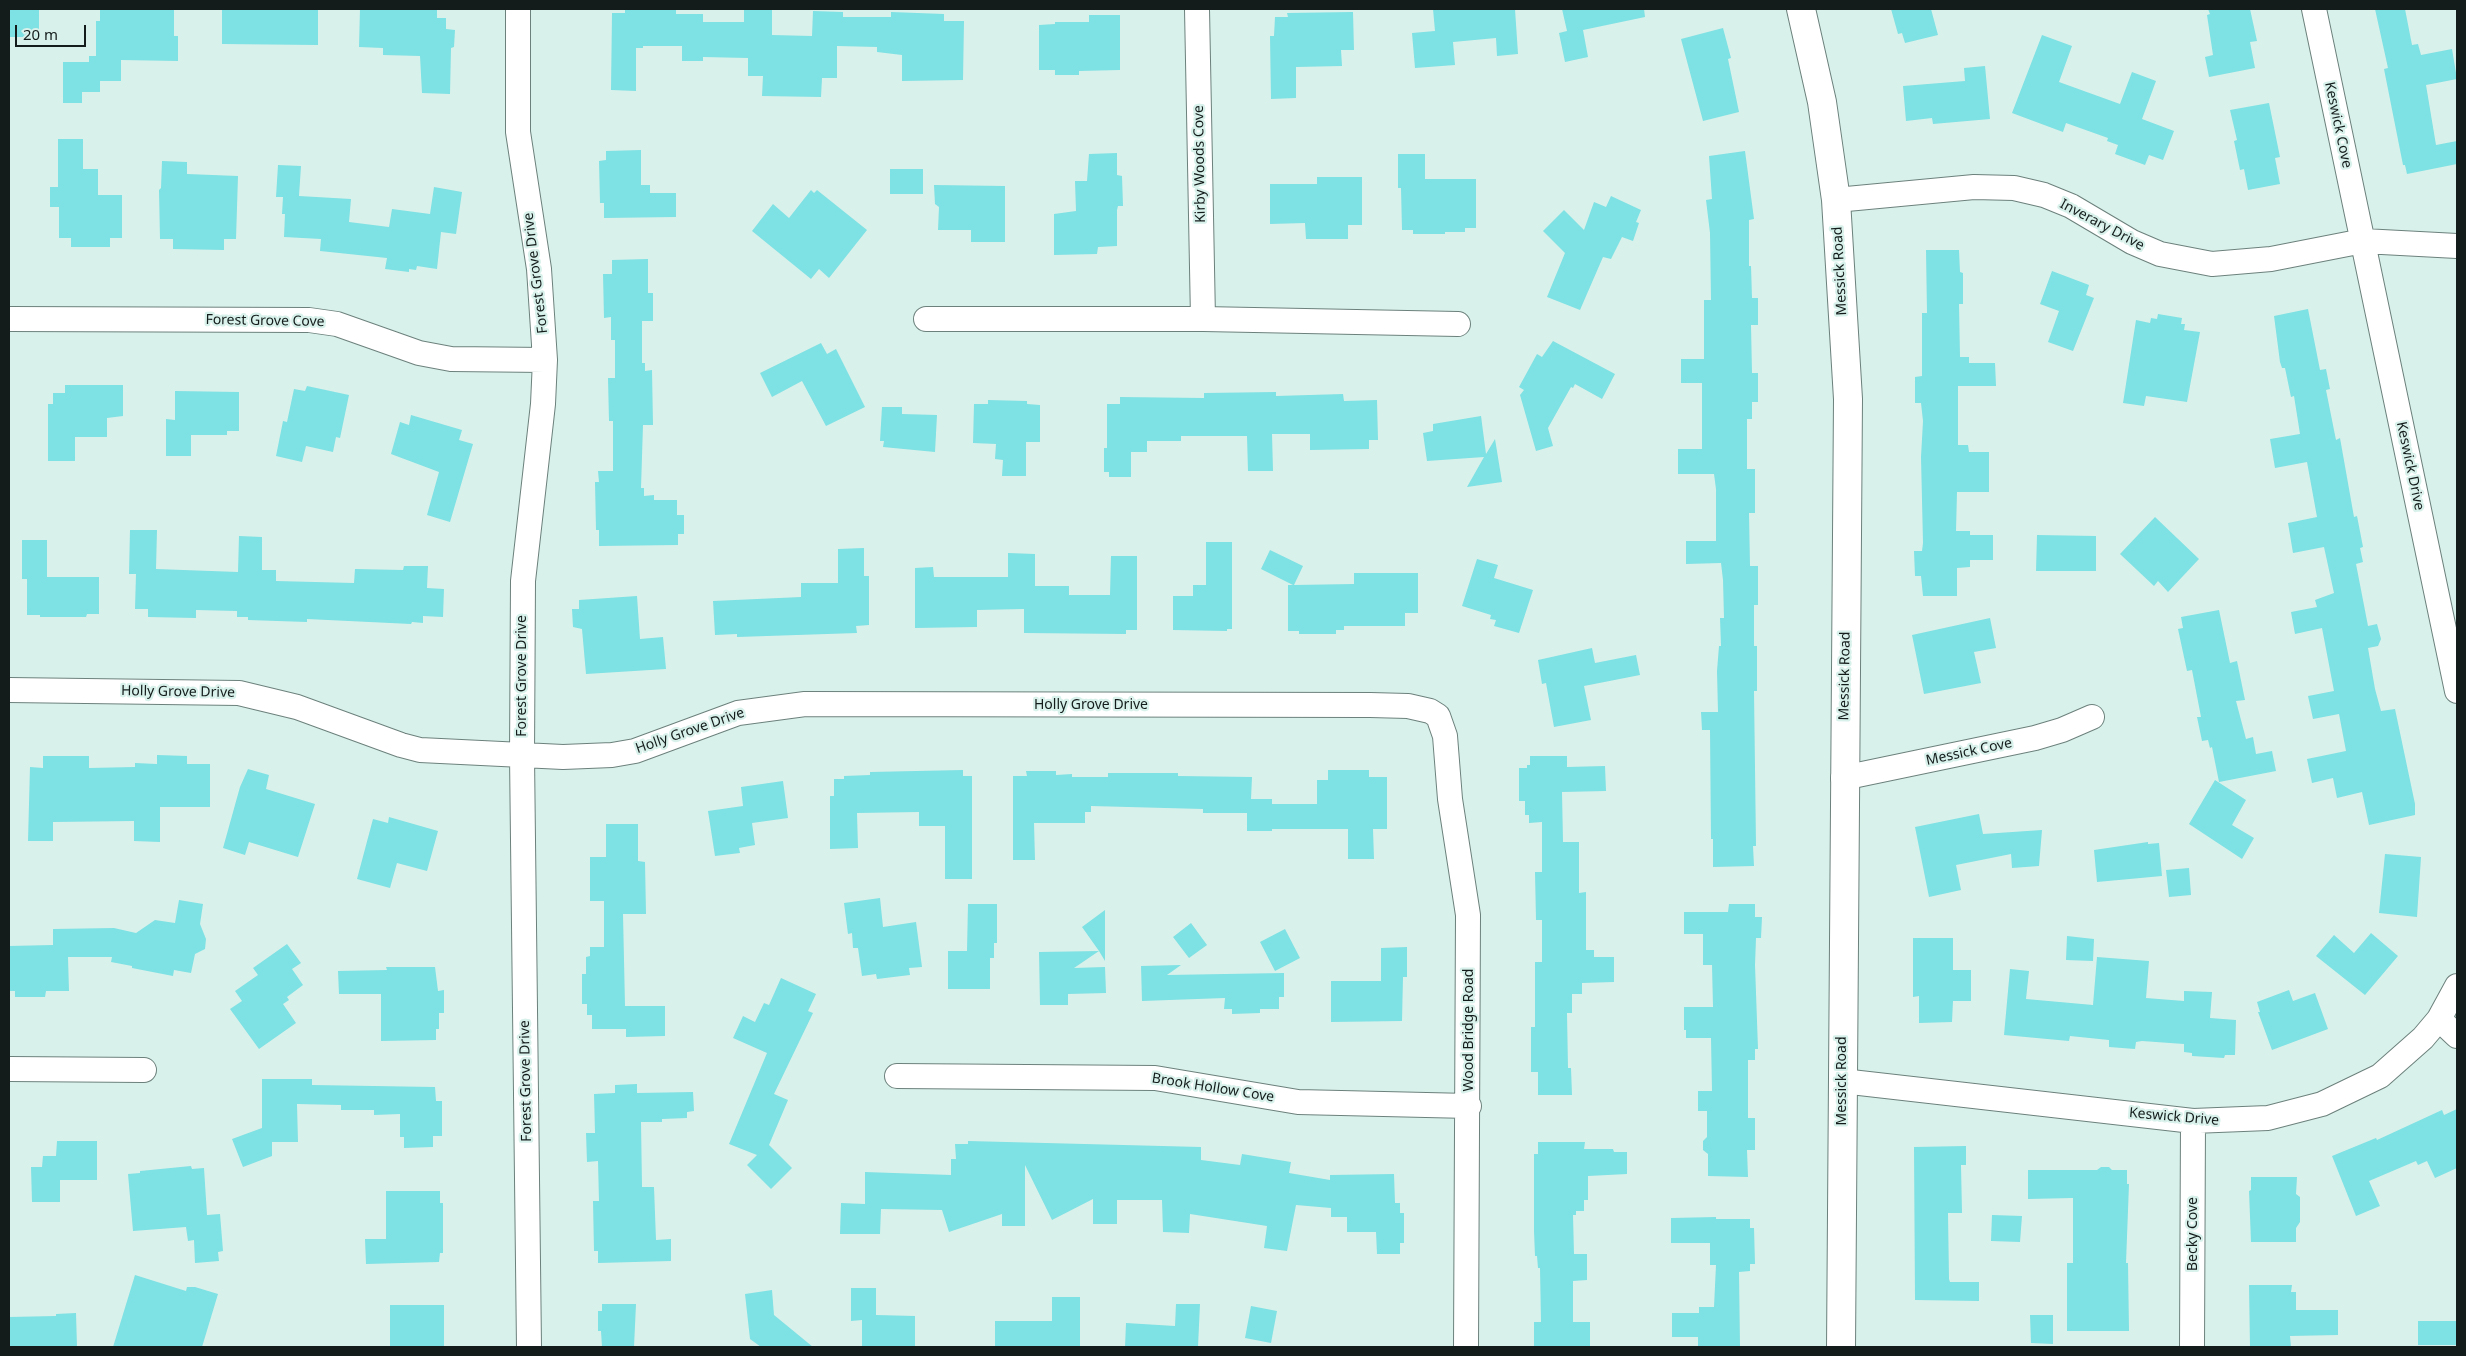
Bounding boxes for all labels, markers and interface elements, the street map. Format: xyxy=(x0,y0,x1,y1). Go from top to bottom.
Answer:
scale bar xyxy=(18,15,89,47)
text: 20 m xyxy=(23,24,58,44)
street label: Keswick Cove xyxy=(2321,80,2355,170)
street label: Kirby Woods Cove xyxy=(1191,105,1209,223)
street label: Inverary Drive xyxy=(2057,196,2147,254)
street label: Forest Grove Drive xyxy=(520,212,552,334)
street label: Messick Road xyxy=(1829,226,1851,316)
street label: Forest Grove Cove xyxy=(205,312,325,330)
street label: Keswick Drive xyxy=(2392,420,2428,512)
street label: Forest Grove Drive xyxy=(514,615,530,737)
street label: Messick Road xyxy=(1836,631,1854,721)
street label: Holly Grove Drive xyxy=(121,683,235,701)
street label: Holly Grove Drive xyxy=(1034,697,1148,713)
street label: Holly Grove Drive xyxy=(633,704,747,758)
street label: Messick Cove xyxy=(1924,735,2014,769)
street label: Wood Bridge Road xyxy=(1461,969,1477,1091)
street label: Forest Grove Drive xyxy=(517,1020,535,1142)
street label: Messick Road xyxy=(1834,1036,1850,1126)
street label: Brook Hollow Cove xyxy=(1151,1070,1275,1106)
street label: Keswick Drive xyxy=(2128,1105,2220,1129)
street label: Becky Cove xyxy=(2185,1197,2201,1271)

